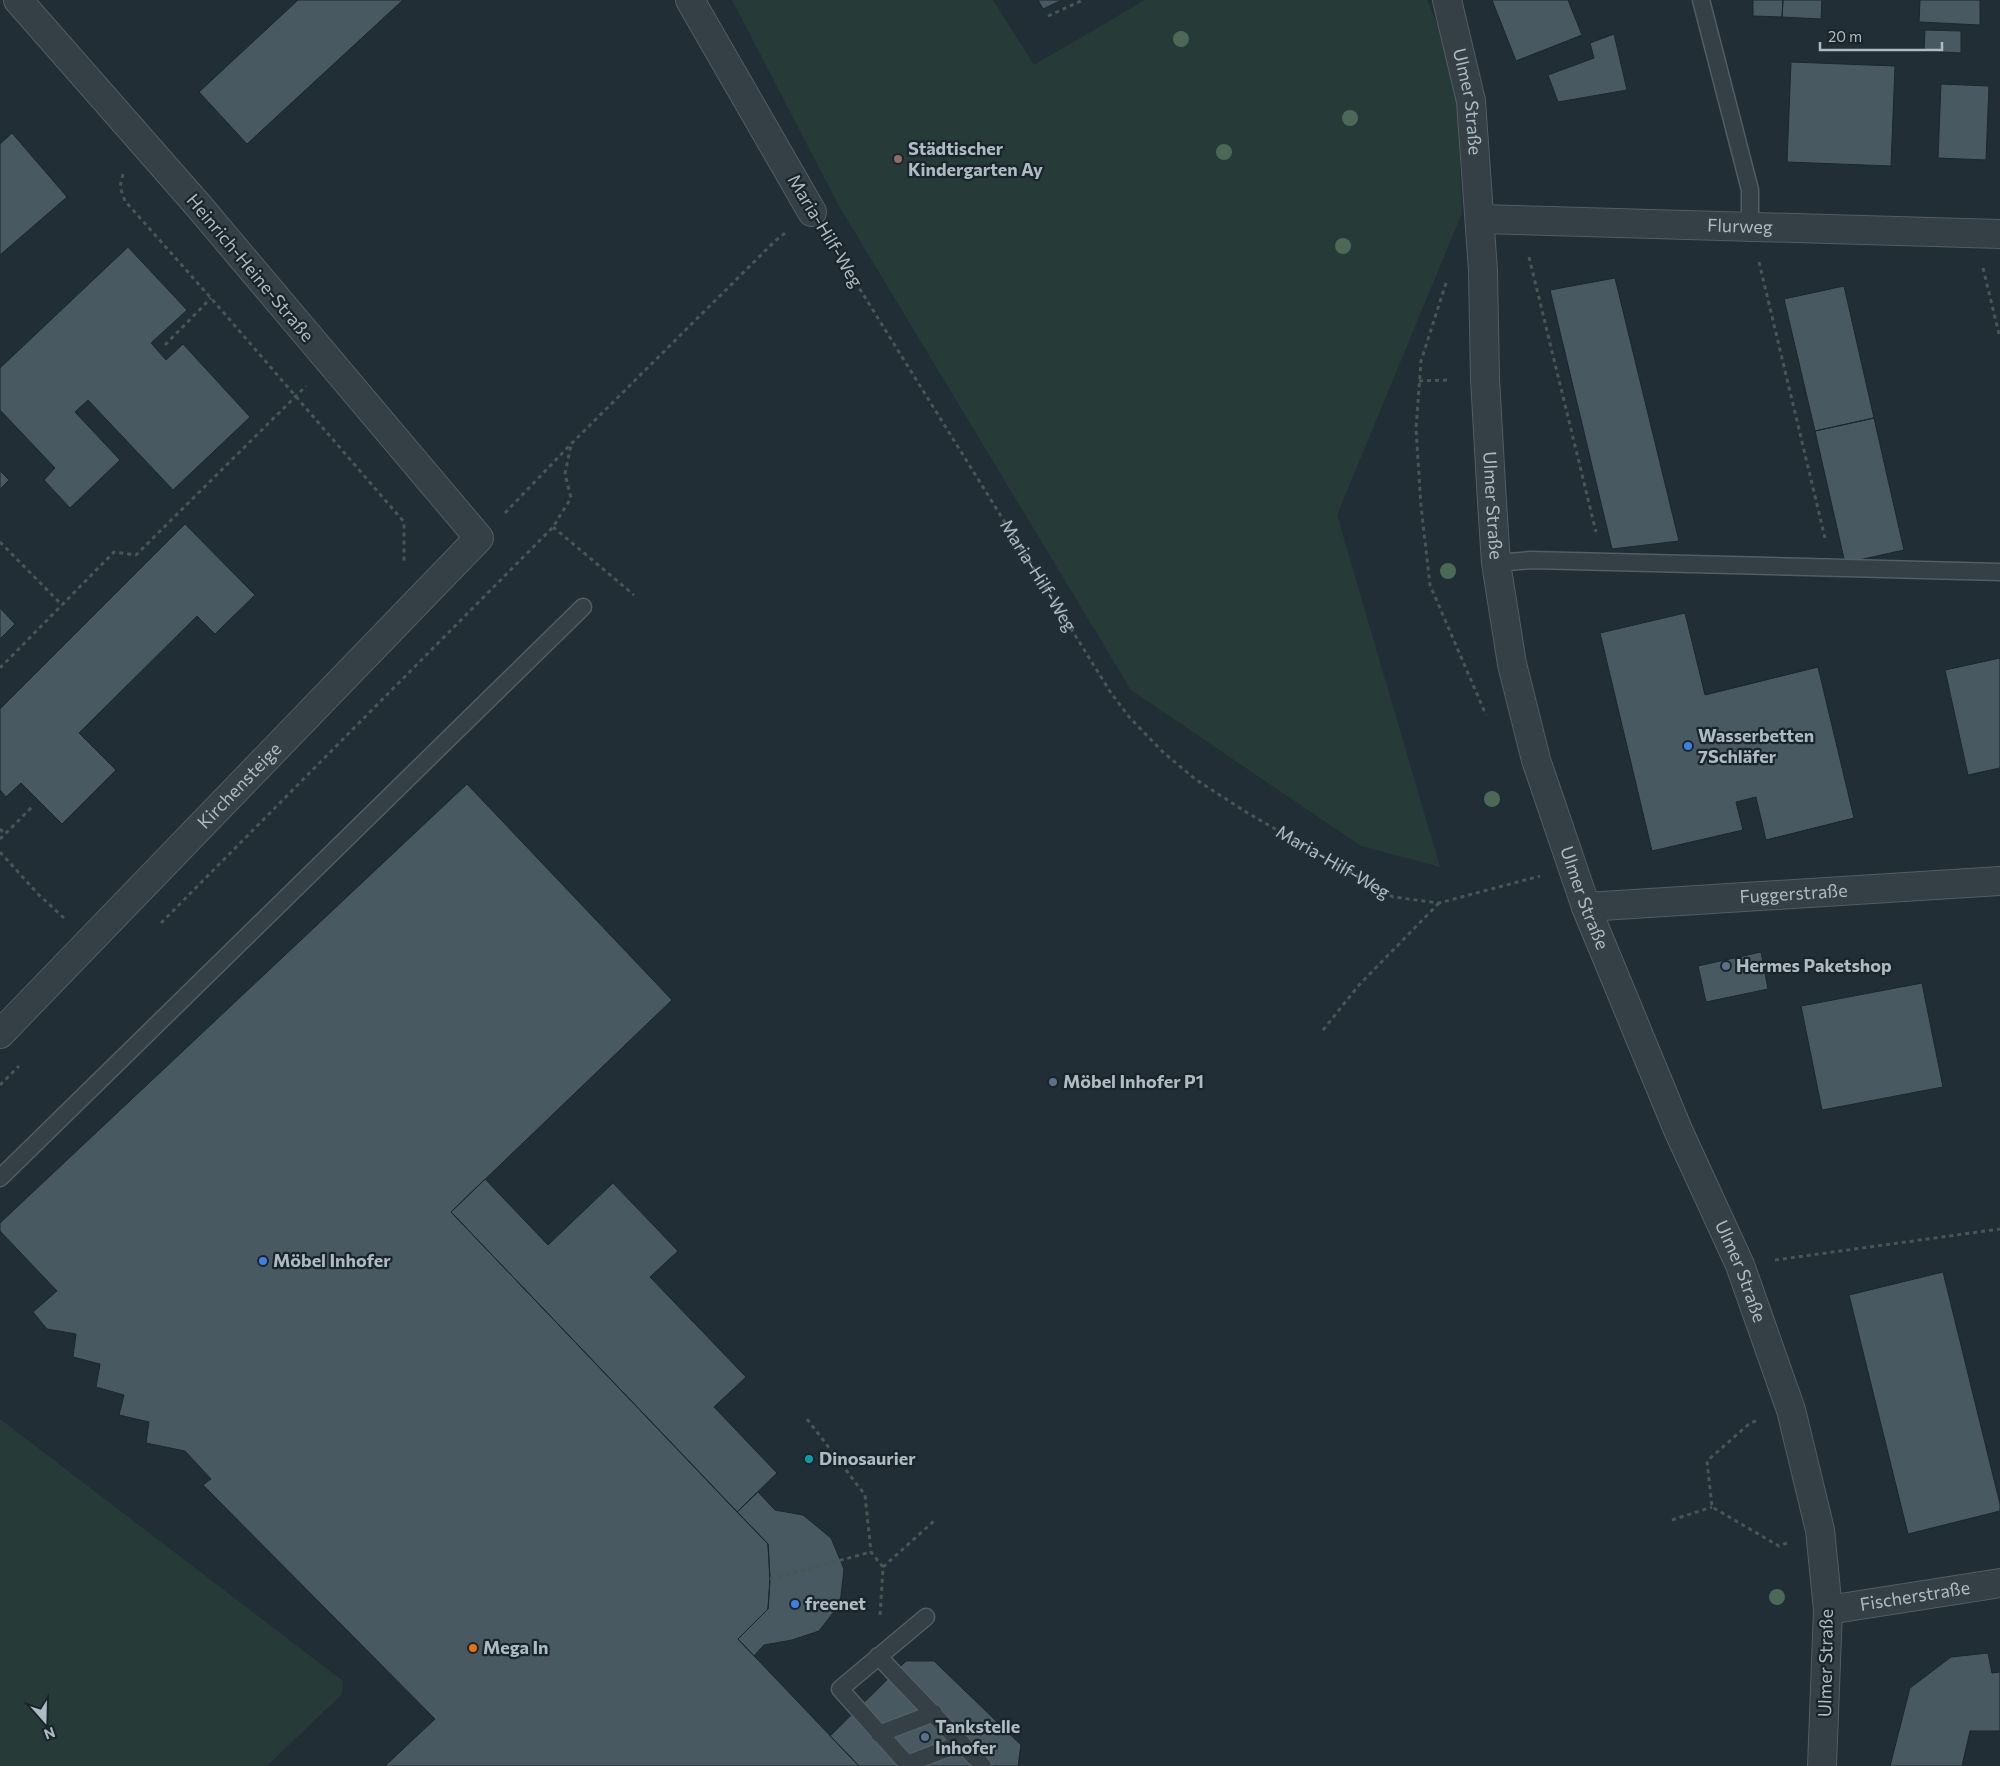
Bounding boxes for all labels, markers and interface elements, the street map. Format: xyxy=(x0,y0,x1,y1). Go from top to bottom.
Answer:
scale bar xyxy=(1820,20,1942,52)
text: 20 m xyxy=(1828,27,1862,45)
street label: Ulmer Straße xyxy=(1449,46,1487,156)
place label: Städtischer Kindergarten Ay xyxy=(908,137,1043,180)
marker: Städtischer Kindergarten Ay xyxy=(892,153,904,165)
street label: Maria-Hilf-Weg xyxy=(784,170,868,291)
street label: Heinrich-Heine-Straße xyxy=(183,189,319,346)
street label: Flurweg xyxy=(1707,214,1773,237)
street label: Ulmer Straße xyxy=(1479,451,1508,560)
street label: Maria-Hilf-Weg xyxy=(996,515,1082,635)
place label: Wasserbetten 7Schläfer xyxy=(1698,724,1814,767)
street label: Kirchensteige xyxy=(192,737,286,833)
marker: Wasserbetten 7Schläfer xyxy=(1682,740,1694,752)
street label: Maria-Hilf-Weg xyxy=(1273,820,1394,903)
street label: Ulmer Straße xyxy=(1556,843,1614,952)
street label: Fuggerstraße xyxy=(1739,879,1848,907)
place label: Hermes Paketshop xyxy=(1736,954,1892,976)
marker: Hermes Paketshop xyxy=(1720,960,1732,972)
place label: Möbel Inhofer P1 xyxy=(1063,1070,1204,1092)
marker: Möbel Inhofer P1 xyxy=(1047,1076,1059,1088)
street label: Ulmer Straße xyxy=(1711,1216,1771,1325)
place label: Möbel Inhofer xyxy=(273,1249,391,1271)
marker: Möbel Inhofer xyxy=(257,1255,269,1267)
place label: Dinosaurier xyxy=(819,1447,916,1469)
marker: Dinosaurier xyxy=(803,1453,815,1465)
street label: Fischerstraße xyxy=(1858,1576,1971,1615)
place label: freenet xyxy=(805,1592,866,1614)
marker: freenet xyxy=(789,1598,801,1610)
street label: Ulmer Straße xyxy=(1813,1609,1837,1717)
place label: Mega In xyxy=(483,1636,549,1658)
marker: Mega In xyxy=(467,1642,479,1654)
north arrow xyxy=(20,1696,70,1746)
place label: Tankstelle Inhofer xyxy=(935,1715,1020,1758)
text: N xyxy=(42,1724,57,1743)
marker: Tankstelle Inhofer xyxy=(919,1731,931,1743)

